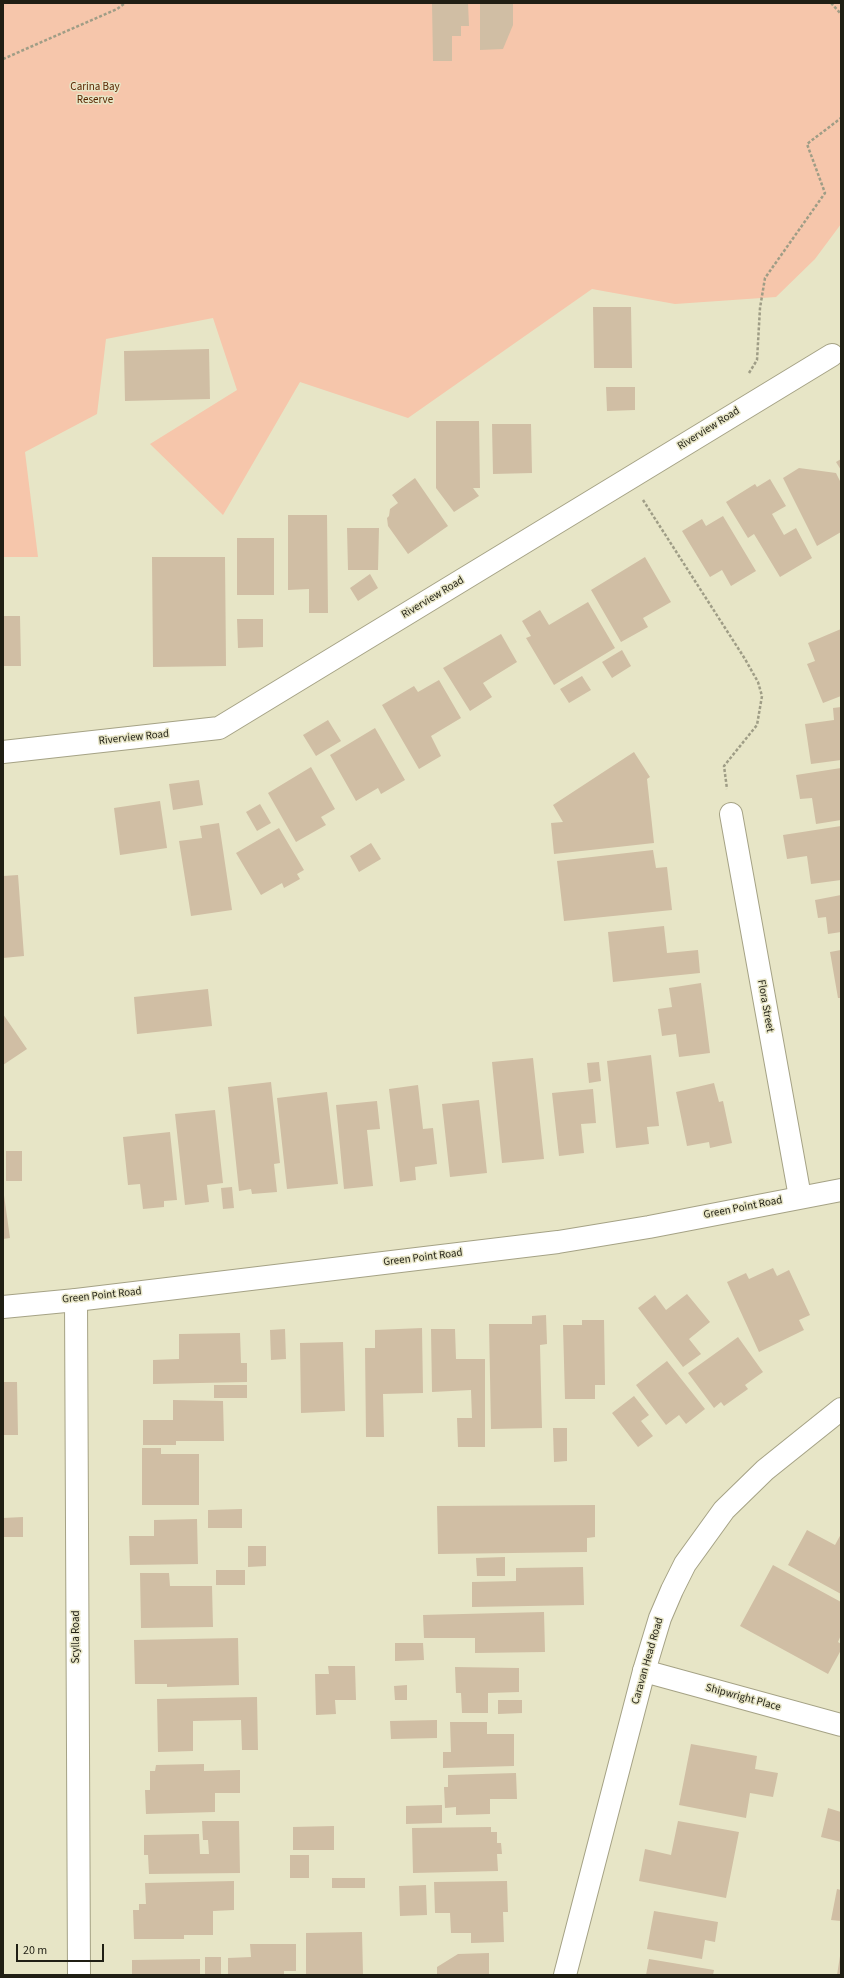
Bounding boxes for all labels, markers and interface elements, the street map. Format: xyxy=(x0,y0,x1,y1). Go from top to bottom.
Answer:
park label: Carina Bay Reserve xyxy=(70,81,120,107)
street label: Riverview Road xyxy=(676,405,742,453)
street label: Riverview Road xyxy=(399,574,467,622)
street label: Riverview Road xyxy=(98,728,170,748)
street label: Flora Street xyxy=(754,979,776,1033)
street label: Green Point Road xyxy=(703,1194,783,1222)
street label: Green Point Road xyxy=(383,1247,463,1269)
street label: Green Point Road xyxy=(62,1285,142,1307)
street label: Scylla Road xyxy=(70,1610,84,1664)
street label: Caravan Head Road xyxy=(629,1616,667,1706)
street label: Shipwright Place xyxy=(704,1682,782,1714)
scale bar xyxy=(18,1936,106,1962)
text: 20 m xyxy=(23,1942,47,1959)

